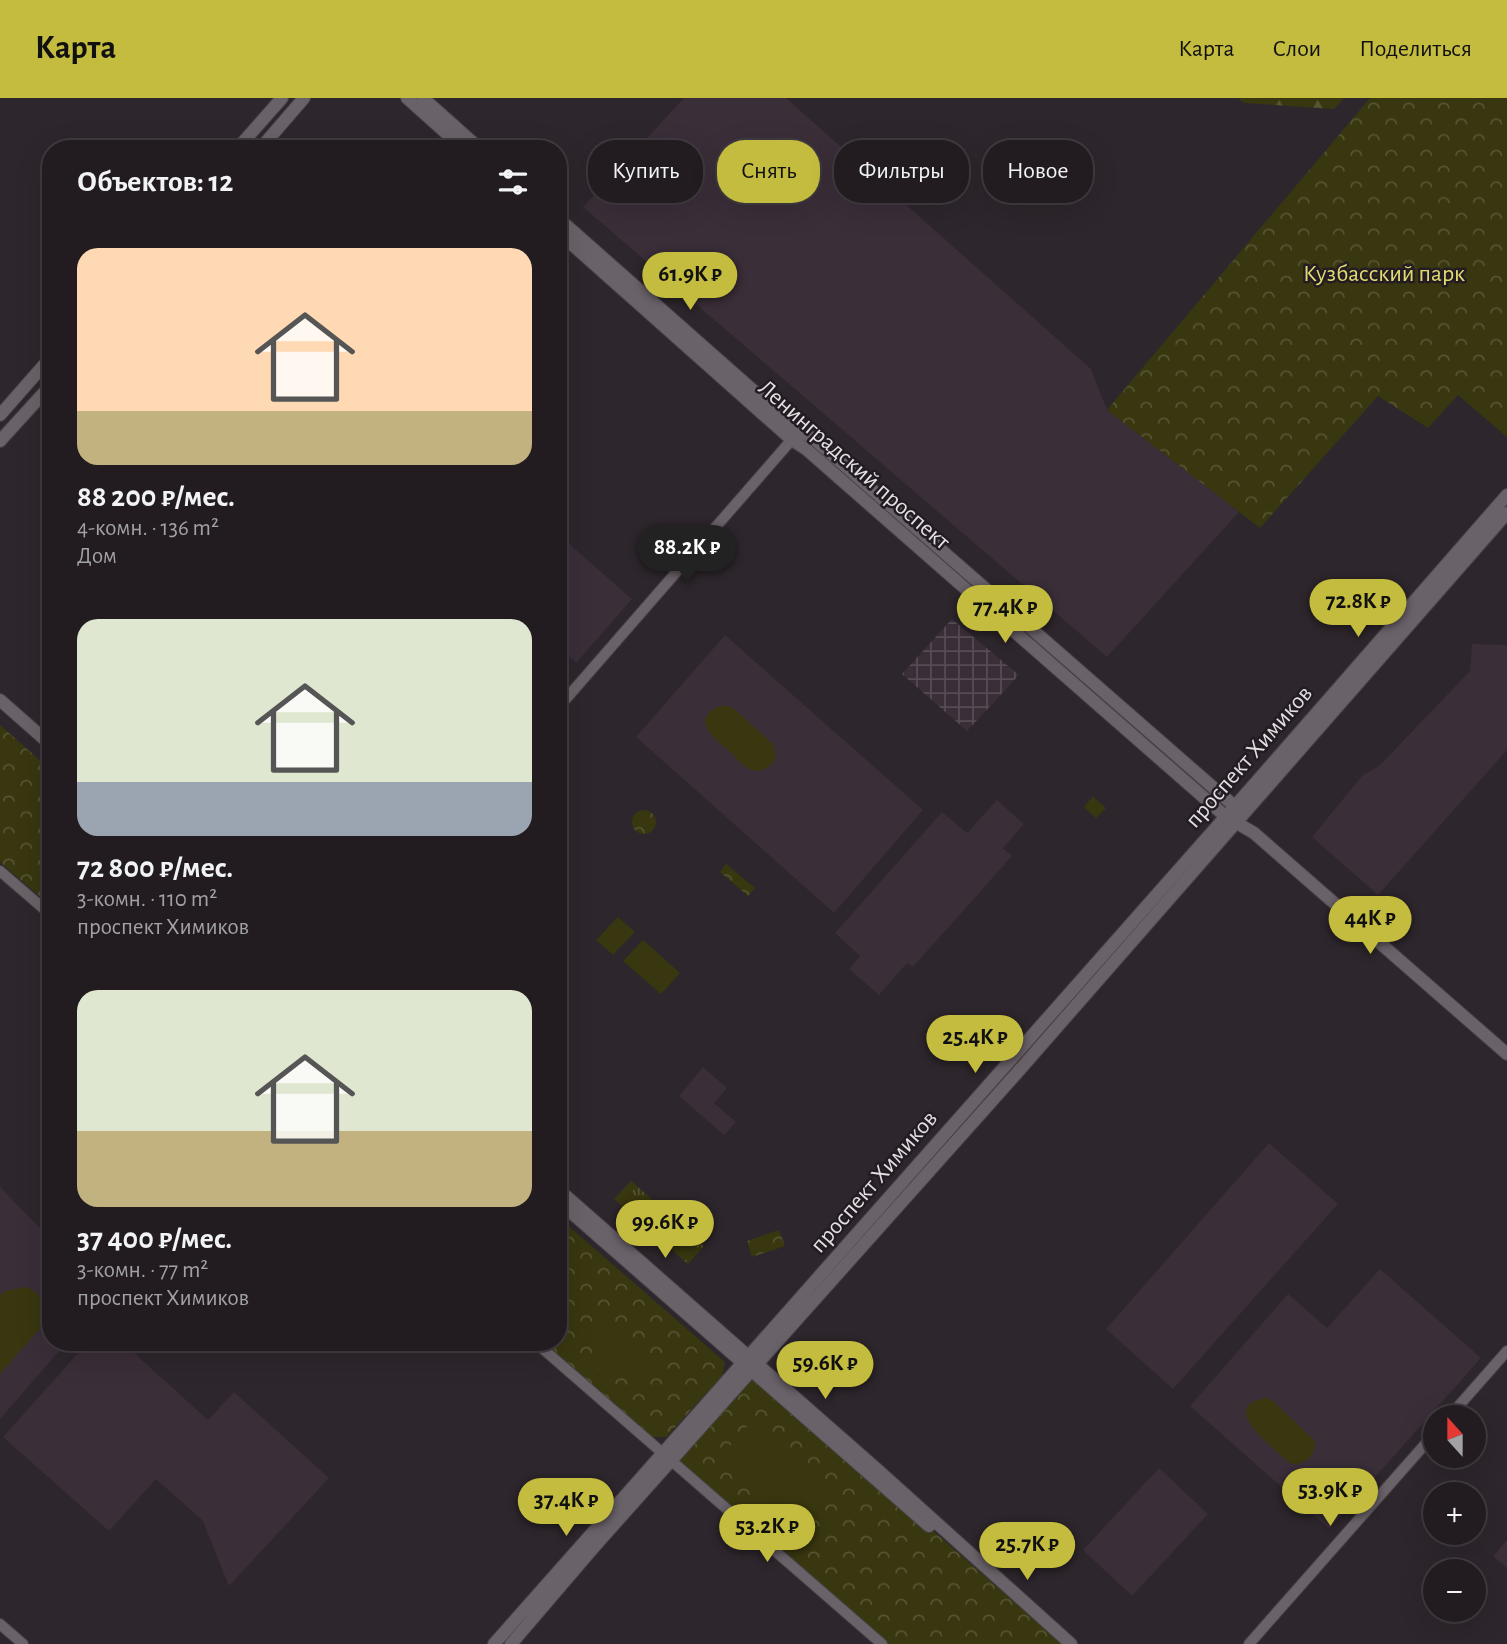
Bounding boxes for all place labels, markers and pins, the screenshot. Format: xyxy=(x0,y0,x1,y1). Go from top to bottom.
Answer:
pin: 61.9K ₽ xyxy=(625,252,755,312)
pin: 88.2K ₽ xyxy=(622,526,752,585)
pin: 72.8K ₽ xyxy=(1293,580,1423,639)
pin: 77.4K ₽ xyxy=(940,586,1070,645)
pin: 44K ₽ xyxy=(1321,896,1419,956)
pin: 25.4K ₽ xyxy=(910,1016,1040,1075)
pin: 99.6K ₽ xyxy=(600,1200,730,1260)
pin: 59.6K ₽ xyxy=(760,1342,890,1401)
pin: 53.9K ₽ xyxy=(1265,1468,1395,1528)
pin: 37.4K ₽ xyxy=(501,1478,631,1538)
pin: 53.2K ₽ xyxy=(702,1504,832,1564)
pin: 25.7K ₽ xyxy=(962,1522,1092,1582)

